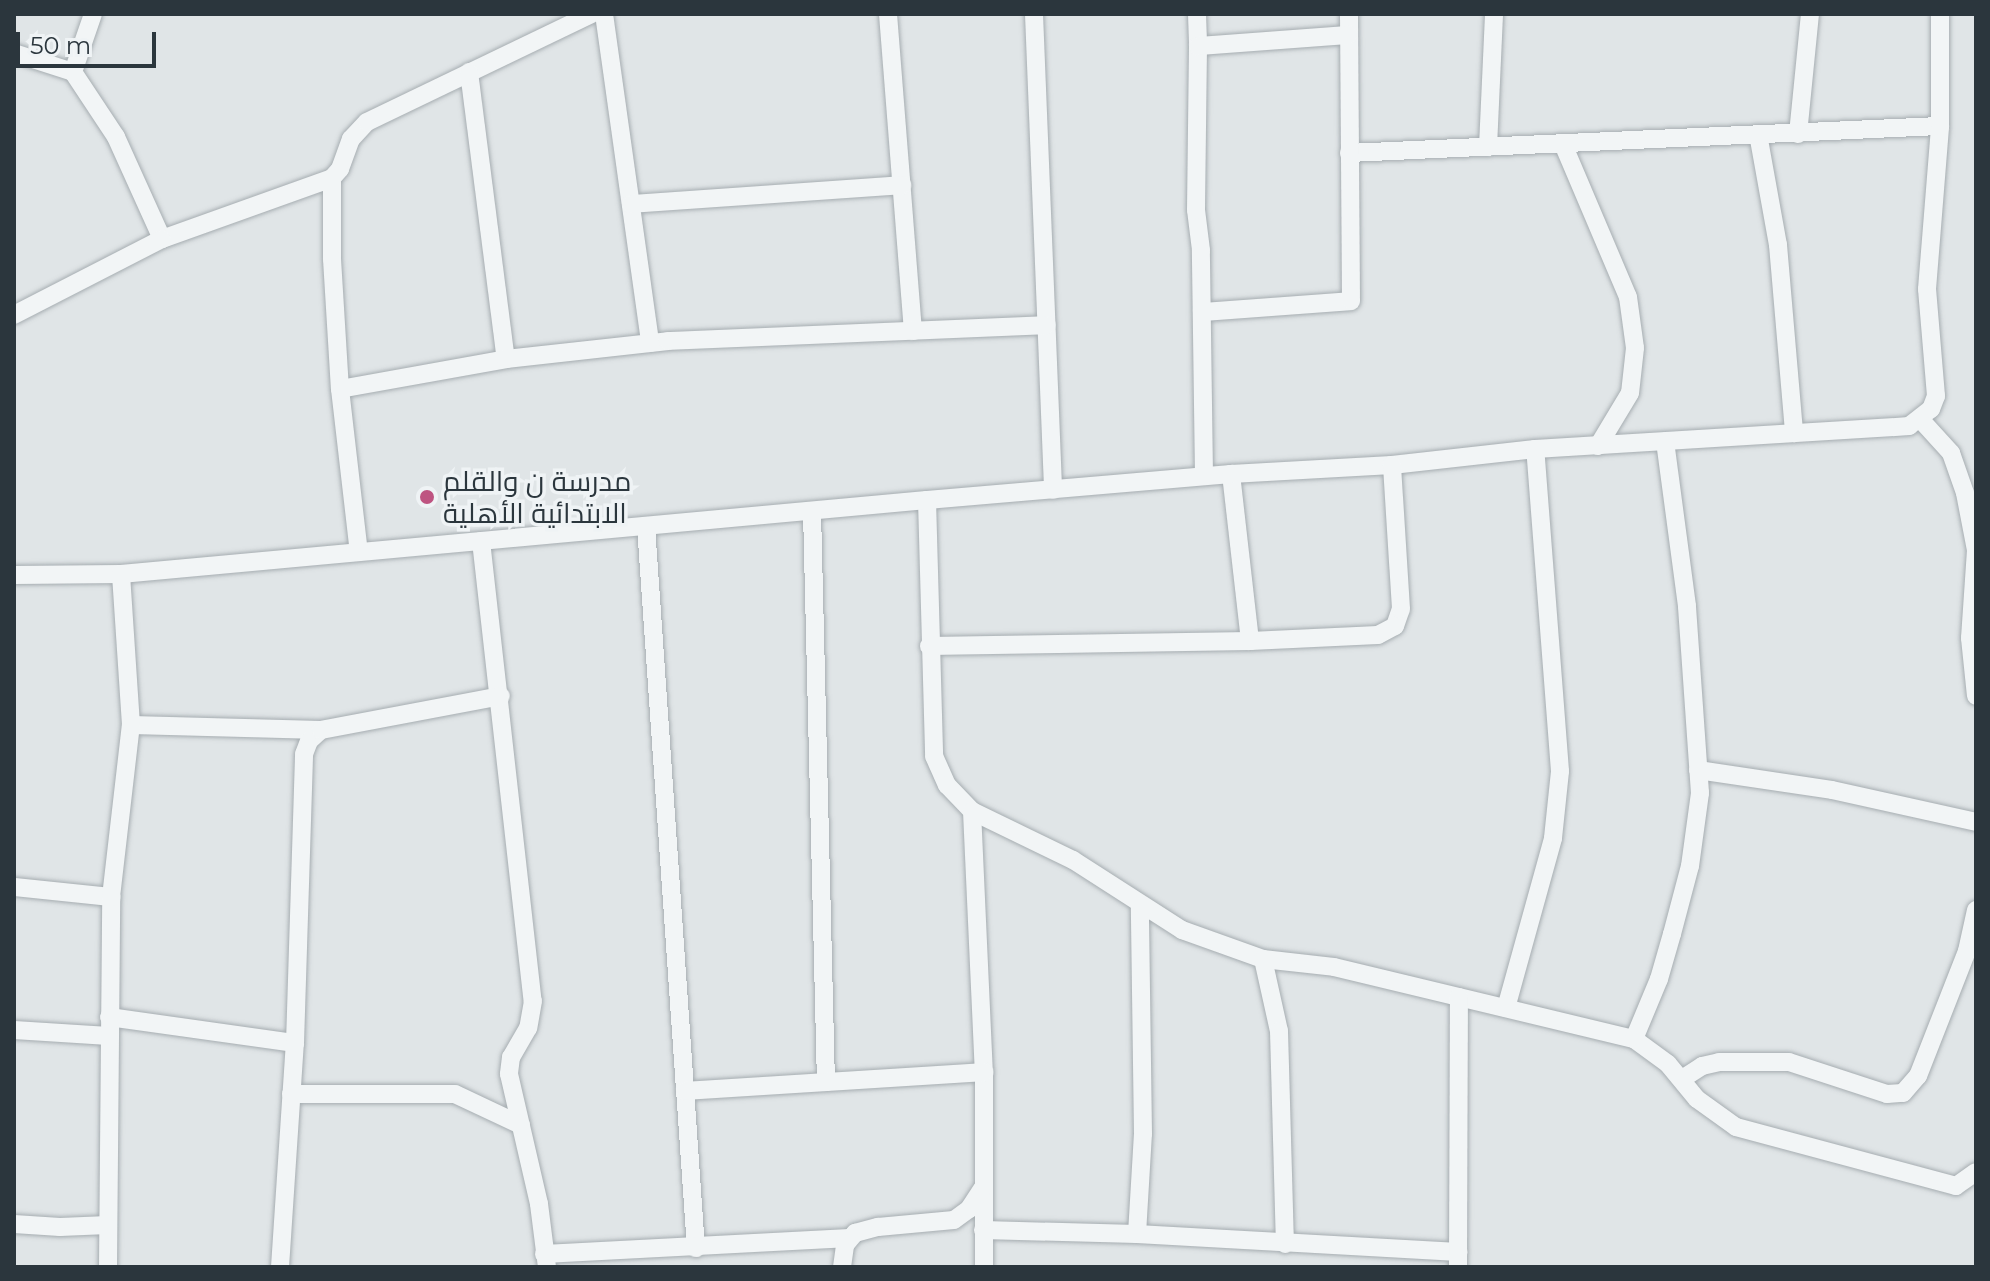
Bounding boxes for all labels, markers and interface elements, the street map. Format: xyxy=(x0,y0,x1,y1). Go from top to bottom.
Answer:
scale bar xyxy=(20,16,160,66)
text: 50 m xyxy=(30,31,91,60)
place label: مدرسة ن والقلم الابتدائية الأهلية xyxy=(443,464,631,530)
marker: مدرسة ن والقلم الابتدائية الأهلية xyxy=(418,488,436,506)

